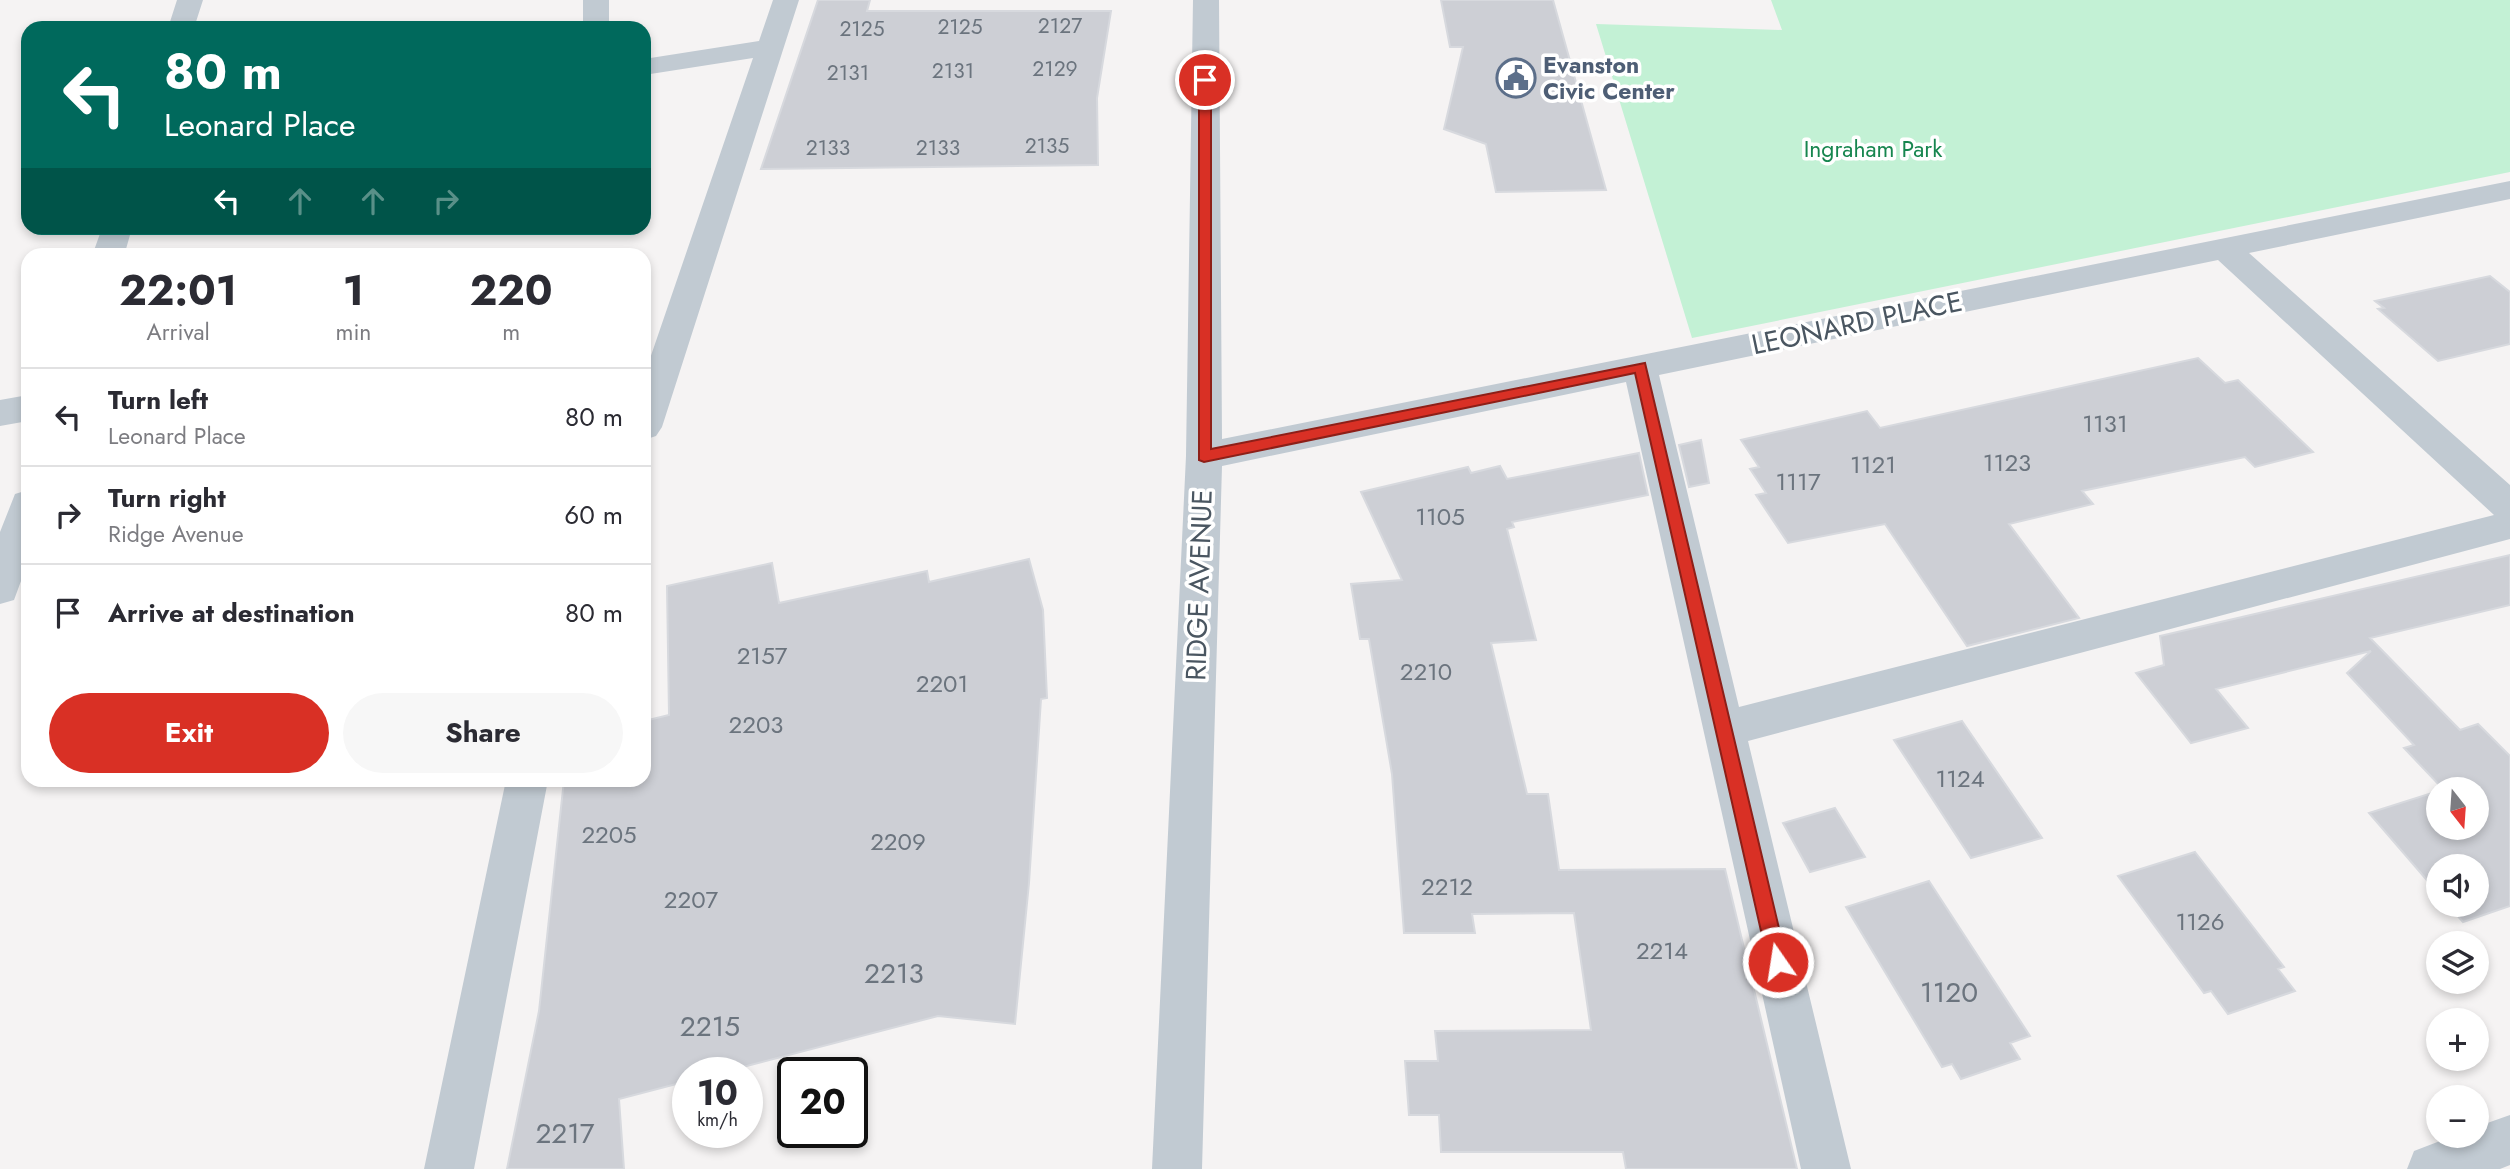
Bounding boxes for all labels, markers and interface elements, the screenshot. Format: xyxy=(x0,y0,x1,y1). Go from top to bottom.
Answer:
house number: 2127 xyxy=(1038,11,1082,41)
house number: 2125 xyxy=(937,12,983,42)
house number: 2125 xyxy=(839,14,885,44)
text: 80 m xyxy=(164,37,282,107)
place label: Evanston Civic Center xyxy=(1543,48,1675,108)
icon: left xyxy=(49,49,140,140)
pin xyxy=(1175,50,1235,110)
house number: 2129 xyxy=(1032,54,1078,84)
house number: 2131 xyxy=(932,56,974,86)
public building icon: Evanston Civic Center xyxy=(1495,57,1537,99)
house number: 2131 xyxy=(827,58,869,88)
icon: arrive xyxy=(1186,61,1224,99)
text: Leonard Place xyxy=(164,102,355,148)
house number: 2135 xyxy=(1025,131,1069,161)
park label: Ingraham Park xyxy=(1804,132,1943,166)
house number: 2133 xyxy=(806,133,850,163)
house number: 2133 xyxy=(916,133,960,163)
icon: left xyxy=(208,182,246,220)
icon: ahead xyxy=(281,182,319,220)
icon: ahead xyxy=(354,182,392,220)
icon: right xyxy=(427,182,465,220)
text: 22:01 xyxy=(119,260,237,321)
text: 1 xyxy=(343,260,364,321)
text: 220 xyxy=(470,260,553,321)
street label: LEONARD PLACE xyxy=(1748,281,1966,365)
text: Arrival xyxy=(147,315,210,349)
text: min xyxy=(335,315,371,349)
text: m xyxy=(502,315,520,349)
text: Turn left xyxy=(108,381,208,419)
icon: left xyxy=(49,398,87,436)
text: 80 m xyxy=(565,398,623,436)
house number: 1131 xyxy=(2082,406,2128,441)
text: Leonard Place xyxy=(108,419,246,453)
house number: 1123 xyxy=(1983,445,2031,480)
house number: 1121 xyxy=(1850,447,1896,482)
house number: 1117 xyxy=(1776,464,1821,499)
text: Turn right xyxy=(108,479,226,517)
street label: RIDGE AVENUE xyxy=(1175,489,1223,681)
icon: right xyxy=(49,496,87,534)
text: 60 m xyxy=(564,496,623,534)
house number: 1105 xyxy=(1415,499,1465,534)
text: Ridge Avenue xyxy=(108,517,243,551)
icon: arrive xyxy=(49,594,87,632)
text: Arrive at destination xyxy=(108,594,355,632)
text: 80 m xyxy=(565,594,623,632)
house number: 2157 xyxy=(737,638,788,673)
house number: 2210 xyxy=(1400,654,1452,689)
house number: 2201 xyxy=(916,666,968,701)
button: Exit xyxy=(49,693,329,773)
button: Share xyxy=(343,693,623,773)
house number: 2203 xyxy=(729,707,783,742)
house number: 1124 xyxy=(1935,761,1985,796)
north arrow xyxy=(2426,777,2488,840)
map controls xyxy=(2426,777,2489,1148)
house number: 2205 xyxy=(581,817,637,852)
house number: 2209 xyxy=(870,824,926,859)
button: sound xyxy=(2426,854,2489,917)
house number: 2212 xyxy=(1421,869,1473,904)
house number: 2207 xyxy=(664,882,719,917)
house number: 1126 xyxy=(2175,904,2225,939)
position arrow xyxy=(1741,925,1815,999)
button: layers xyxy=(2426,931,2489,994)
house number: 2214 xyxy=(1636,933,1688,968)
house number: 2213 xyxy=(864,953,924,994)
house number: 1120 xyxy=(1920,972,1978,1013)
house number: 2215 xyxy=(680,1006,740,1047)
button: + xyxy=(2426,1008,2489,1071)
speed limit sign: 20 xyxy=(777,1057,868,1148)
text: 10 xyxy=(697,1068,738,1118)
button: − xyxy=(2426,1085,2489,1148)
text: km/h xyxy=(697,1107,738,1133)
house number: 2217 xyxy=(535,1113,595,1154)

